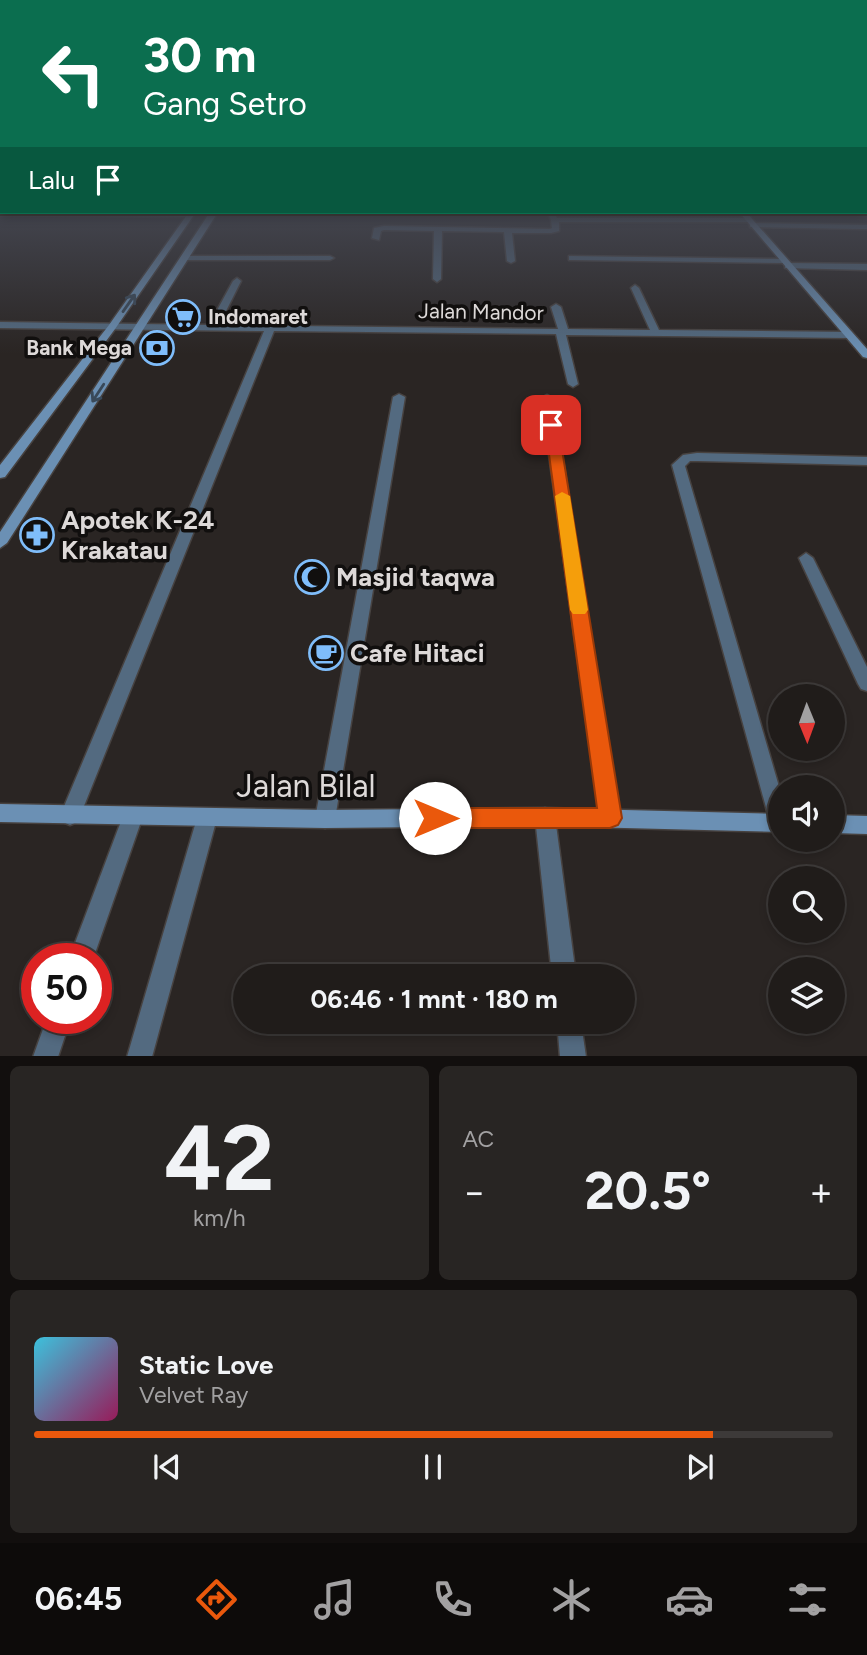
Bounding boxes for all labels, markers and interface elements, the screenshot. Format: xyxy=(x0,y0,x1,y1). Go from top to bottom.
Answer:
text: 30 m xyxy=(143,25,256,84)
icon: left xyxy=(28,28,119,119)
text: Gang Setro xyxy=(143,85,307,123)
icon: arrive xyxy=(89,161,127,199)
text: Lalu xyxy=(28,164,75,196)
one-way arrow xyxy=(122,294,137,313)
supermarket icon: Indomaret xyxy=(164,298,202,336)
street label: Jalan Mandor xyxy=(418,298,544,325)
place label: Indomaret xyxy=(208,304,308,329)
bank icon: Bank Mega xyxy=(138,329,176,367)
place label: Bank Mega xyxy=(26,335,132,360)
one-way arrow xyxy=(90,382,104,402)
pin xyxy=(521,395,581,455)
icon: arrive xyxy=(532,406,570,444)
place label: Apotek K-24 Krakatau xyxy=(61,504,215,566)
pharmacy icon: Apotek K-24 Krakatau xyxy=(18,516,56,554)
mosque icon: Masjid taqwa xyxy=(293,558,331,596)
place label: Masjid taqwa xyxy=(336,561,495,593)
cafe icon: Cafe Hitaci xyxy=(307,634,345,672)
place label: Cafe Hitaci xyxy=(350,637,485,669)
north arrow xyxy=(768,684,845,761)
map controls xyxy=(768,684,845,1034)
street label: Jalan Bilal xyxy=(236,767,376,805)
button: sound xyxy=(768,775,845,852)
position arrow xyxy=(398,781,472,855)
button: search xyxy=(768,866,845,943)
speed limit sign: 50 xyxy=(21,943,112,1034)
button: layers xyxy=(768,957,845,1034)
text: 06:46 · 1 mnt · 180 m xyxy=(310,983,558,1015)
text: 42 xyxy=(164,1104,274,1213)
text: AC xyxy=(463,1125,494,1153)
text: 20.5° xyxy=(584,1160,711,1222)
text: − xyxy=(463,1169,486,1215)
text: + xyxy=(809,1169,833,1215)
text: km/h xyxy=(193,1204,246,1232)
text: Static Love xyxy=(139,1349,273,1381)
text: Velvet Ray xyxy=(139,1381,248,1409)
icon: previous xyxy=(148,1448,186,1486)
icon: pause xyxy=(414,1448,452,1486)
icon: next xyxy=(681,1448,719,1486)
icon: directions xyxy=(192,1575,241,1624)
icon: music xyxy=(310,1575,359,1624)
icon: phone xyxy=(428,1575,477,1624)
icon: climate xyxy=(547,1575,596,1624)
icon: car xyxy=(665,1575,714,1624)
icon: filters xyxy=(783,1575,832,1624)
text: 06:45 xyxy=(35,1580,122,1618)

